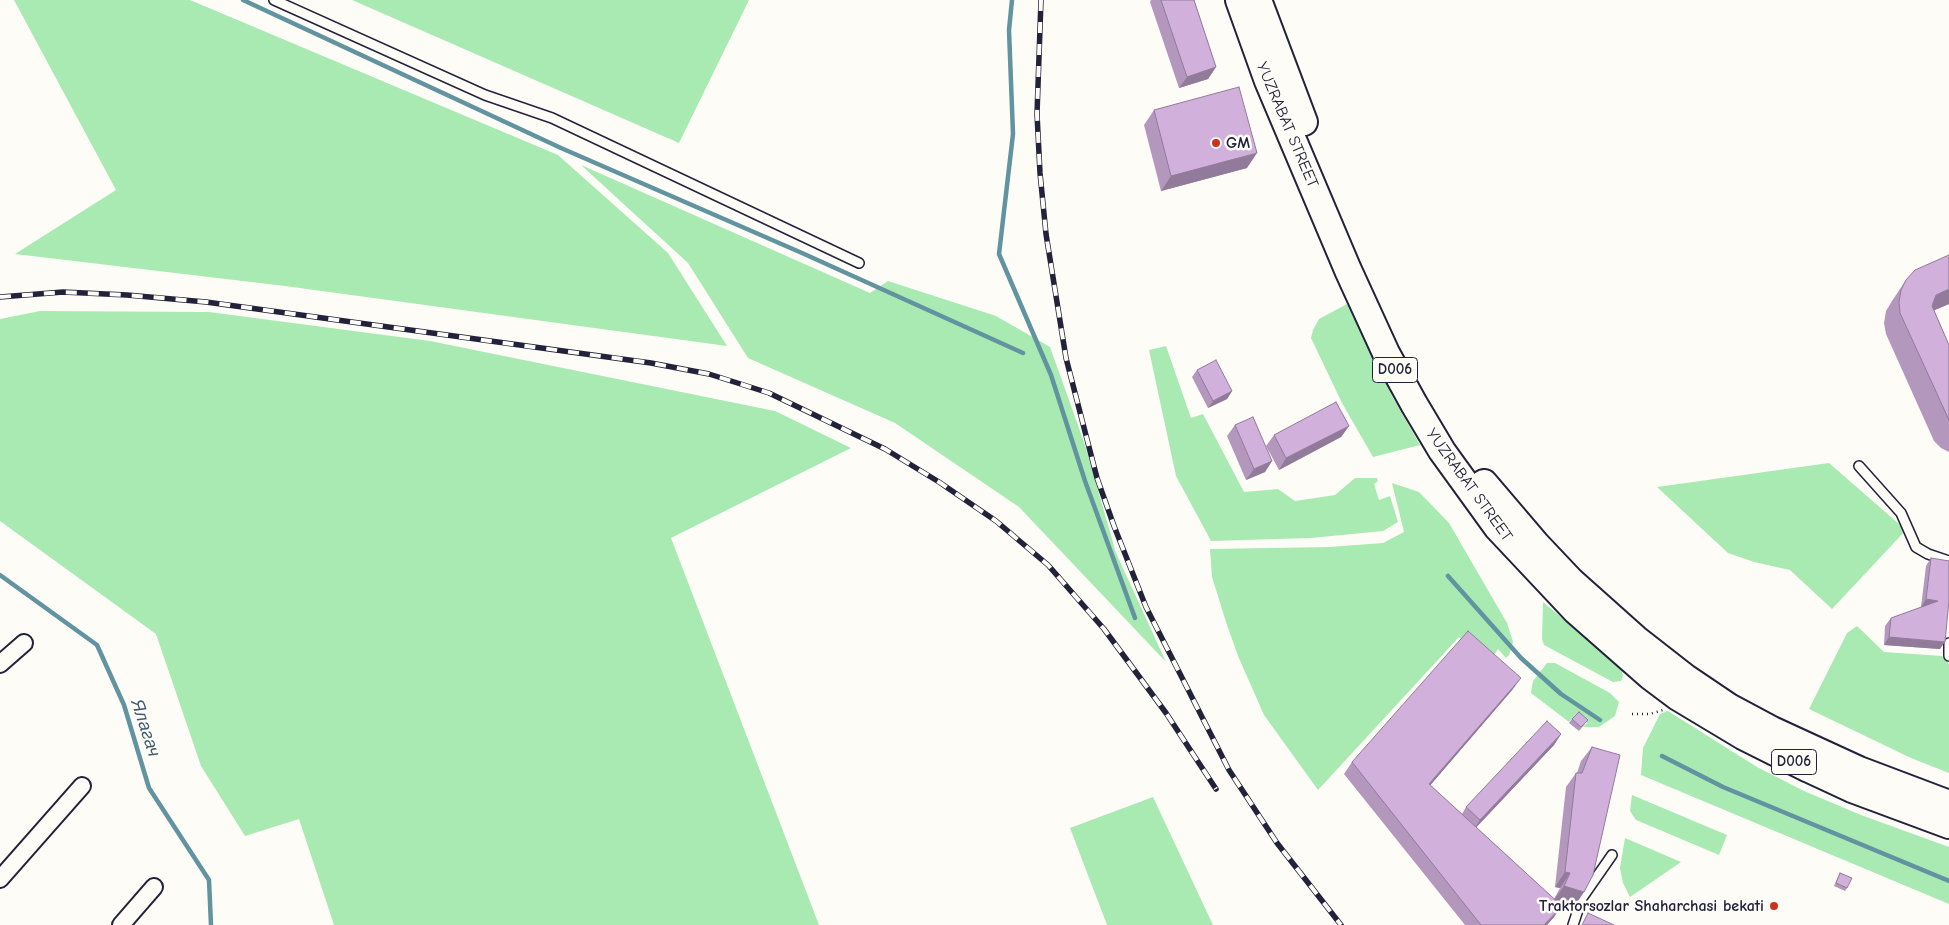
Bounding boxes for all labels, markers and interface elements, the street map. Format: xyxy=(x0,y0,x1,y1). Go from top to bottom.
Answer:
street label: YUZRABAT STREET xyxy=(1252,59,1322,191)
place label: GM xyxy=(1226,133,1250,153)
marker: GM xyxy=(1210,137,1222,149)
road number: D006 xyxy=(1372,358,1418,382)
street label: YUZRABAT STREET xyxy=(1422,425,1516,545)
water label: Ялагач xyxy=(126,696,164,760)
road number: D006 xyxy=(1772,750,1816,774)
place label: Traktorsozlar Shaharchasi bekati xyxy=(1539,896,1764,916)
marker: Traktorsozlar Shaharchasi bekati xyxy=(1768,900,1780,912)

